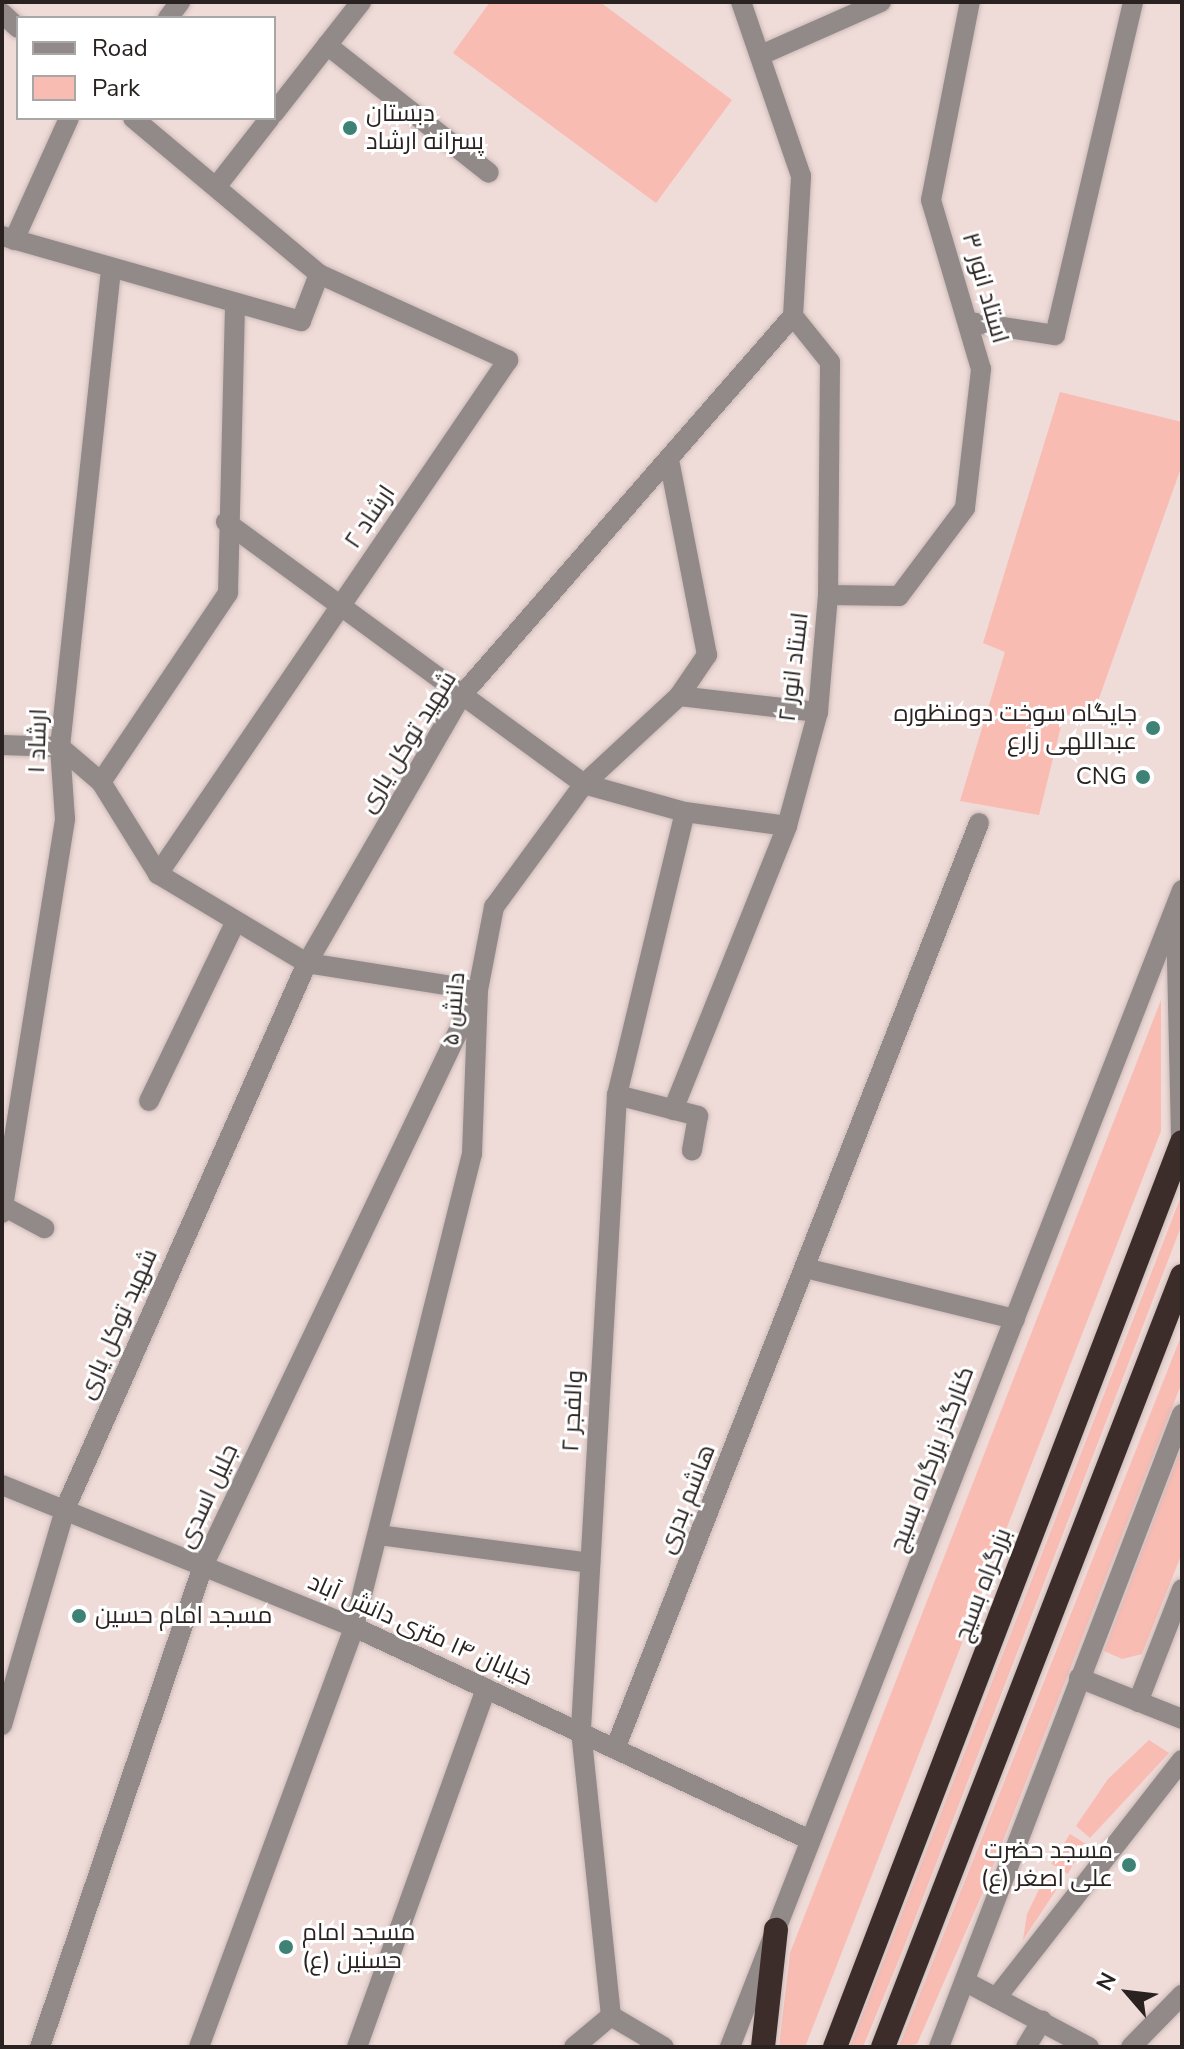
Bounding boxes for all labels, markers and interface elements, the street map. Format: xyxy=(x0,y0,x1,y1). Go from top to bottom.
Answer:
legend xyxy=(16,16,276,120)
text: Road xyxy=(92,32,148,64)
text: Park xyxy=(92,72,140,104)
place label: دبستان پسرانه ارشاد xyxy=(366,100,484,156)
marker: دبستان پسرانه ارشاد xyxy=(341,119,359,137)
street label: استاد انور ۳ xyxy=(955,229,1015,347)
street label: ارشاد ۲ xyxy=(338,480,402,554)
street label: استاد انور ۲ xyxy=(773,611,815,723)
street label: شهید توکل یاری xyxy=(353,666,463,818)
place label: جایگاه سوخت دومنظوره عبداللهی زارع xyxy=(894,700,1137,756)
street label: ارشاد ۱ xyxy=(22,708,54,774)
marker: جایگاه سوخت دومنظوره عبداللهی زارع xyxy=(1144,719,1162,737)
place label: CNG xyxy=(1076,763,1127,791)
marker: CNG xyxy=(1134,768,1152,786)
street label: دانش ۵ xyxy=(436,971,472,1047)
street label: شهید توکل یاری xyxy=(72,1244,164,1404)
street label: کنارگذر بزرگراه بسیج xyxy=(883,1362,981,1556)
street label: والفجر ۲ xyxy=(556,1369,590,1453)
street label: جلیل اسدی xyxy=(171,1439,245,1553)
street label: هاشم بدری xyxy=(652,1440,722,1558)
street label: بزرگراه بسیج xyxy=(948,1524,1018,1646)
street label: خیابان ۱۴ متری دانش آباد xyxy=(304,1568,536,1692)
place label: مسجد امام حسین xyxy=(95,1602,272,1630)
marker: مسجد امام حسین xyxy=(70,1607,88,1625)
place label: مسجد حضرت علی اصغر (ع) xyxy=(981,1837,1113,1893)
marker: مسجد حضرت علی اصغر (ع) xyxy=(1120,1856,1138,1874)
place label: مسجد امام حسنین (ع) xyxy=(302,1919,415,1975)
marker: مسجد امام حسنین (ع) xyxy=(277,1938,295,1956)
north arrow xyxy=(1088,1953,1168,2033)
text: N xyxy=(1090,1967,1124,1996)

